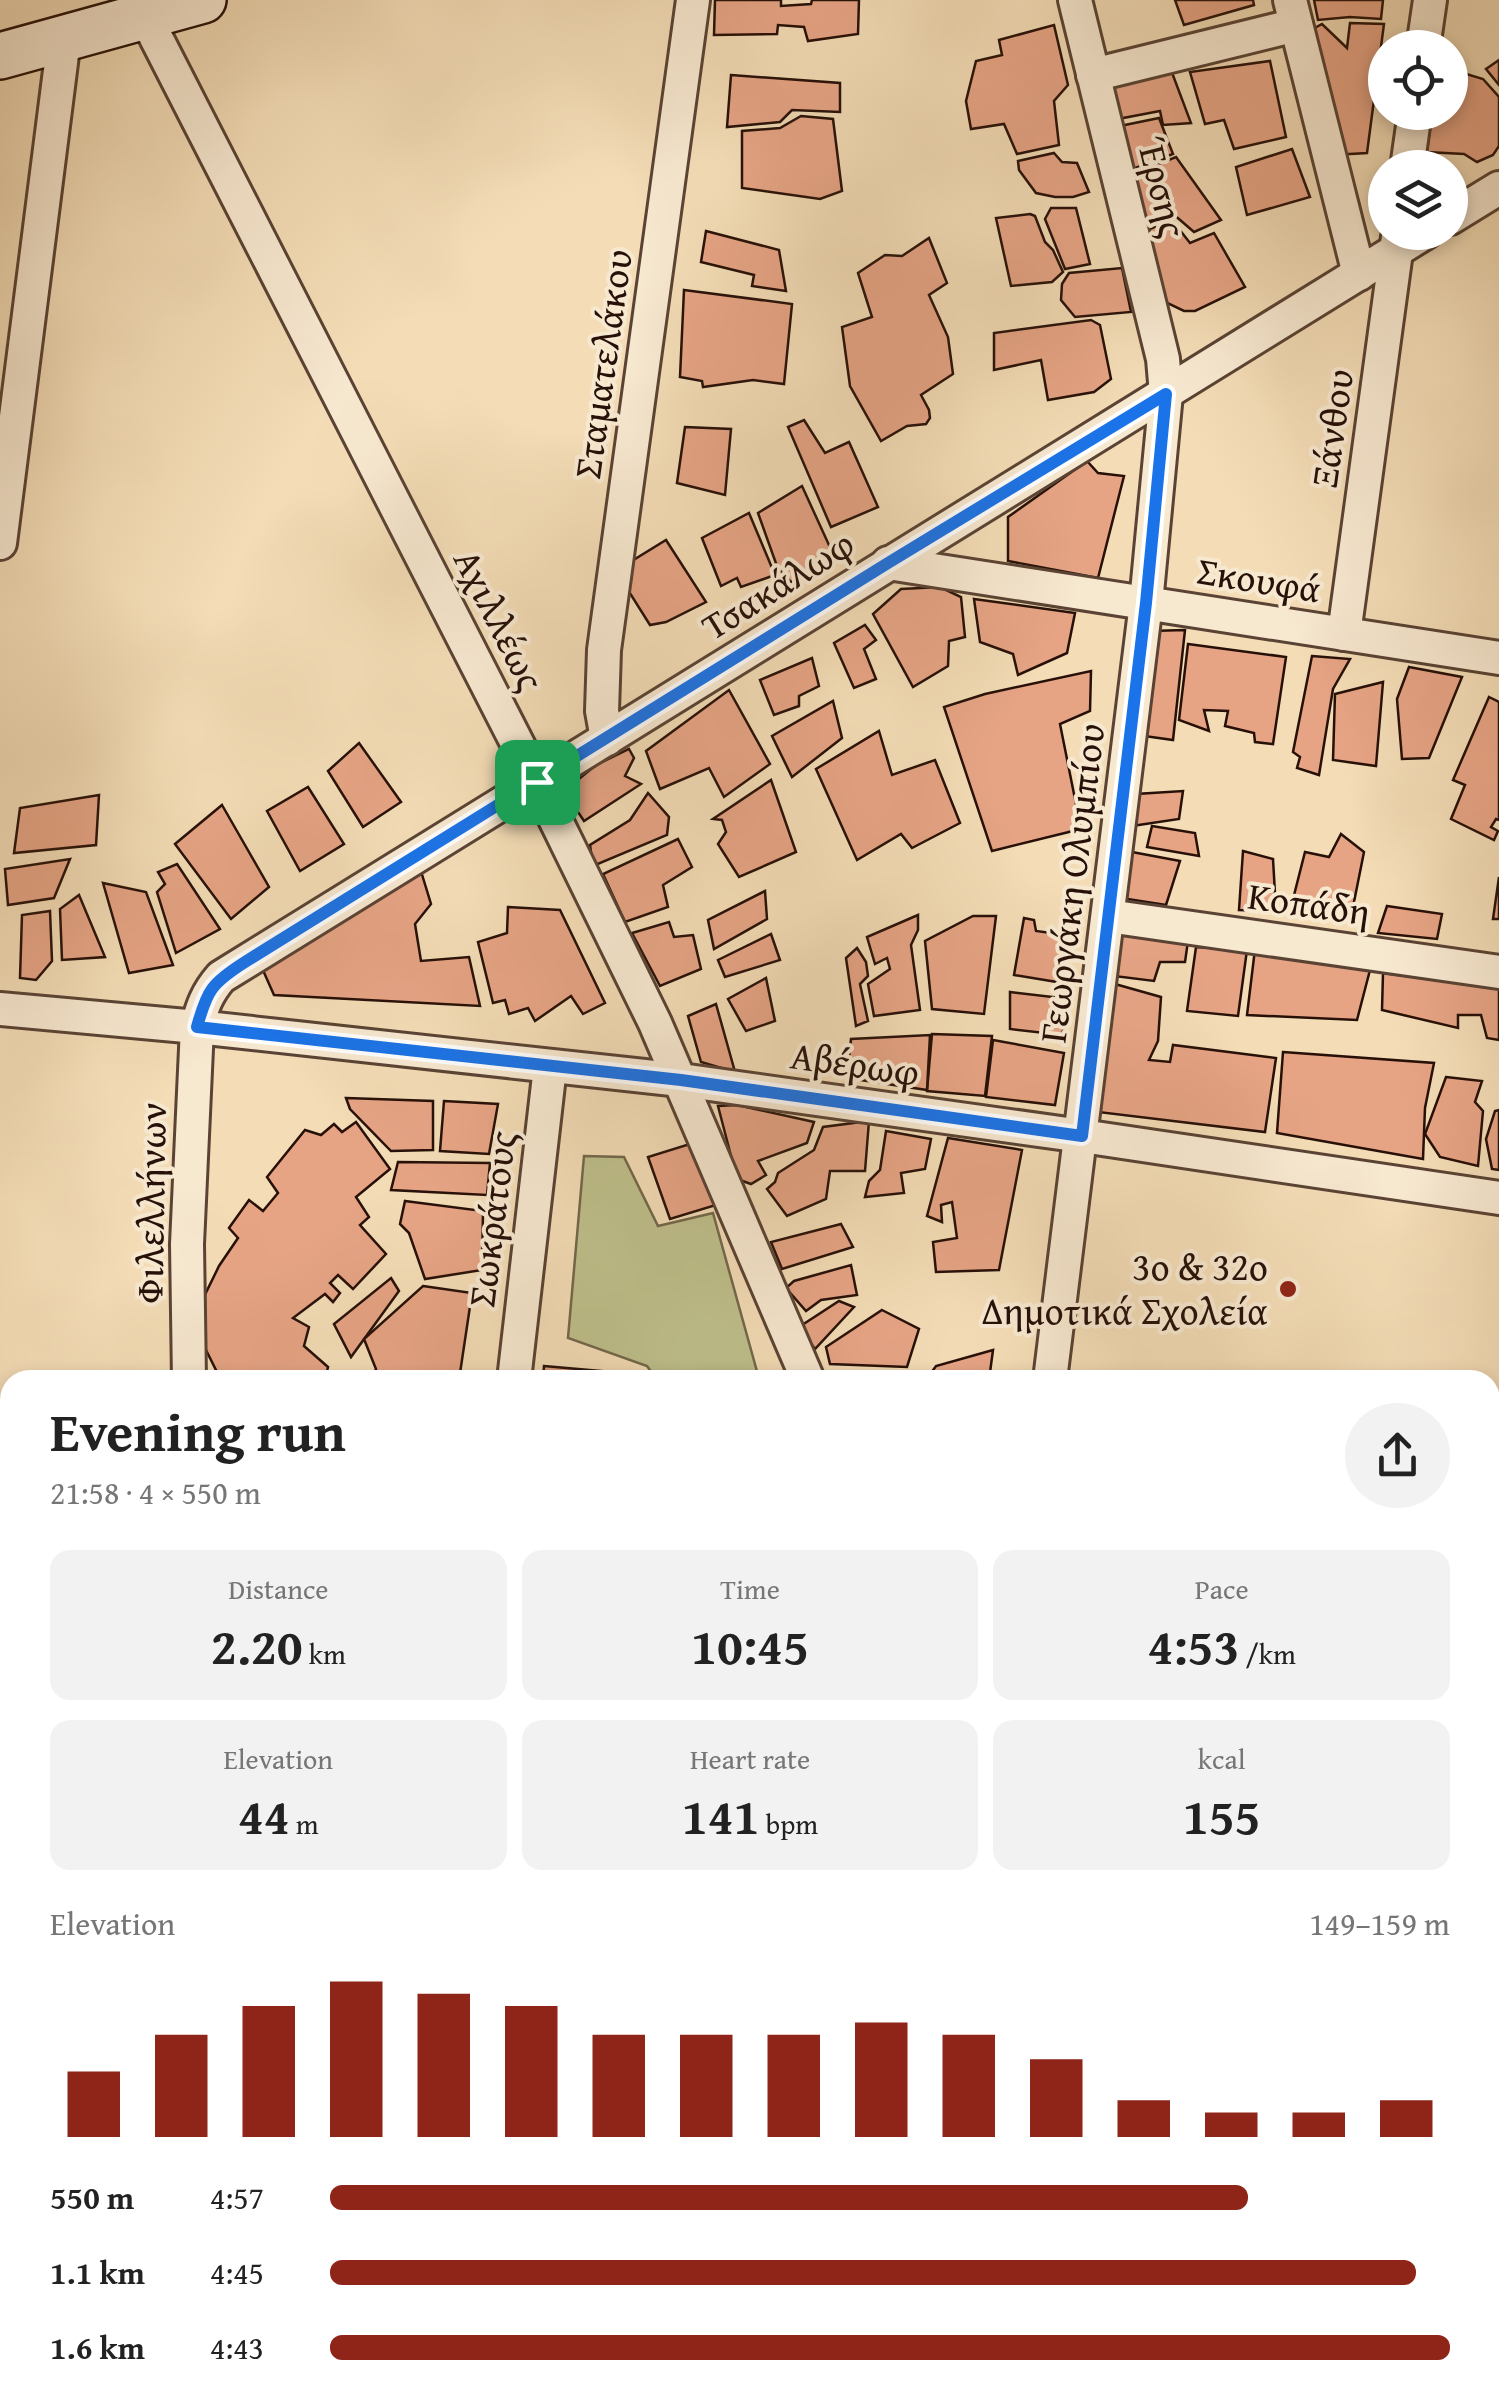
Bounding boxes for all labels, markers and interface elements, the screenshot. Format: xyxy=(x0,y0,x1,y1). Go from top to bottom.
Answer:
map controls xyxy=(1368,30,1468,250)
button: locate xyxy=(1368,30,1468,130)
street label: Έρσης xyxy=(1123,130,1203,243)
button: layers xyxy=(1368,150,1468,250)
street label: Σταματελάκου xyxy=(558,246,646,482)
street label: Ξάνθου xyxy=(1295,365,1367,490)
street label: Τσακάλωφ xyxy=(690,515,865,653)
street label: Αχιλλέως xyxy=(440,539,559,700)
street label: Σκουφά xyxy=(1193,542,1325,616)
street label: Γεωργάκη Ολυμπίου xyxy=(1024,720,1118,1046)
pin xyxy=(495,740,580,825)
icon: arrive xyxy=(510,755,565,810)
street label: Κοπάδη xyxy=(1245,867,1374,939)
street label: Αβέρωφ xyxy=(787,1026,923,1100)
street label: Φιλελλήνων xyxy=(120,1102,180,1304)
street label: Σωκράτους xyxy=(452,1128,530,1310)
place label: 3ο & 32ο Δημοτικά Σχολεία xyxy=(982,1238,1268,1338)
marker: 3ο & 32ο Δημοτικά Σχολεία xyxy=(1277,1278,1299,1300)
text: Evening run xyxy=(50,1391,346,1471)
button: share xyxy=(1345,1403,1450,1508)
text: 21:58 · 4 × 550 m xyxy=(50,1469,261,1516)
text: Distance xyxy=(228,1568,329,1609)
text: Time xyxy=(720,1568,780,1609)
text: Pace xyxy=(1195,1568,1249,1609)
text: 2.20 xyxy=(211,1609,303,1682)
text: 10:45 xyxy=(691,1609,809,1682)
text: 4:53 xyxy=(1147,1609,1239,1682)
text: km xyxy=(303,1633,346,1674)
text: /km xyxy=(1239,1633,1296,1674)
text: Elevation xyxy=(224,1738,333,1779)
text: Heart rate xyxy=(690,1738,810,1779)
text: kcal xyxy=(1198,1738,1246,1779)
text: 44 xyxy=(238,1779,290,1852)
text: 141 xyxy=(682,1779,760,1852)
text: 155 xyxy=(1183,1779,1261,1852)
text: m xyxy=(290,1803,319,1844)
text: bpm xyxy=(760,1803,818,1844)
text: Elevation xyxy=(50,1900,175,1947)
text: 149–159 m xyxy=(1309,1900,1450,1947)
text: 550 m xyxy=(50,2174,134,2221)
text: 4:57 xyxy=(210,2174,264,2221)
text: 1.1 km xyxy=(50,2249,145,2296)
text: 4:45 xyxy=(210,2249,264,2296)
text: 1.6 km xyxy=(50,2324,145,2371)
text: 4:43 xyxy=(210,2324,264,2371)

